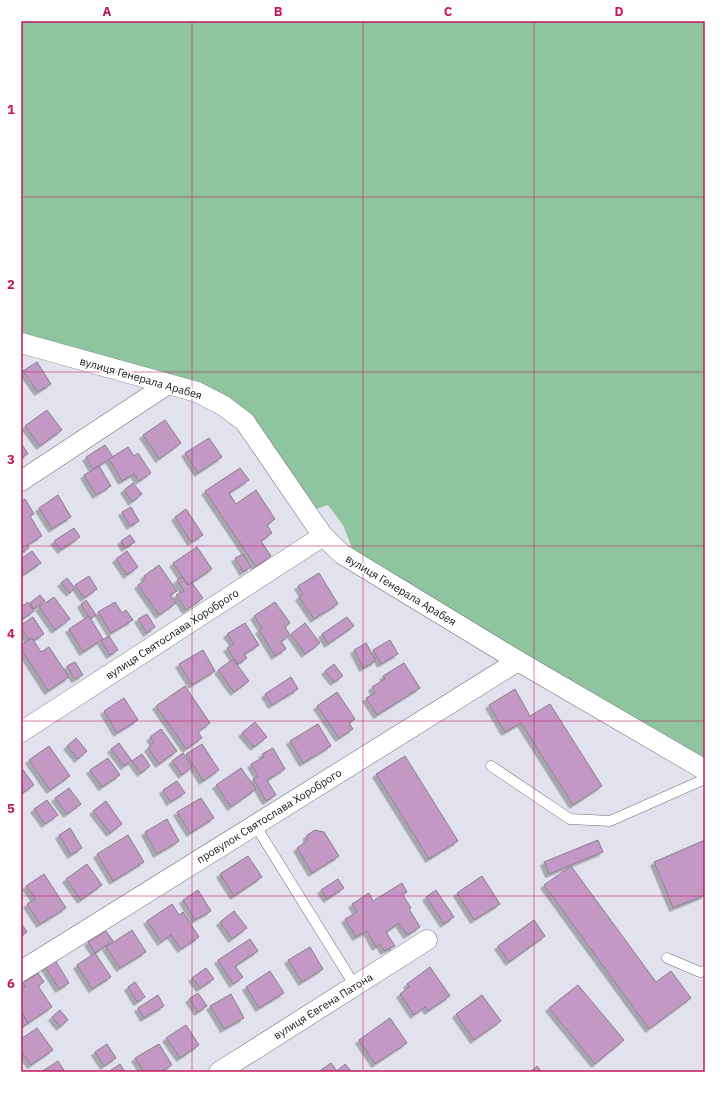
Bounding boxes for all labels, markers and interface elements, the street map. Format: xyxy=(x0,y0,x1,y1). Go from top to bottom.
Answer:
text: A xyxy=(103,3,112,20)
text: B xyxy=(274,3,283,20)
text: C xyxy=(444,3,453,20)
text: D xyxy=(614,3,624,20)
text: 1 xyxy=(7,101,15,118)
text: 2 xyxy=(7,276,15,293)
street label: вулиця Генерала Арабея xyxy=(78,354,204,402)
text: 3 xyxy=(7,451,15,468)
street label: вулиця Генерала Арабея xyxy=(343,551,459,629)
street label: вулиця Святослава Хороброго xyxy=(103,586,241,682)
text: 4 xyxy=(7,625,15,642)
street label: провулок Святослава Хороброго xyxy=(194,765,344,867)
text: 5 xyxy=(7,800,15,817)
street label: вулиця Євгена Патона xyxy=(271,970,375,1042)
text: 6 xyxy=(7,975,15,992)

